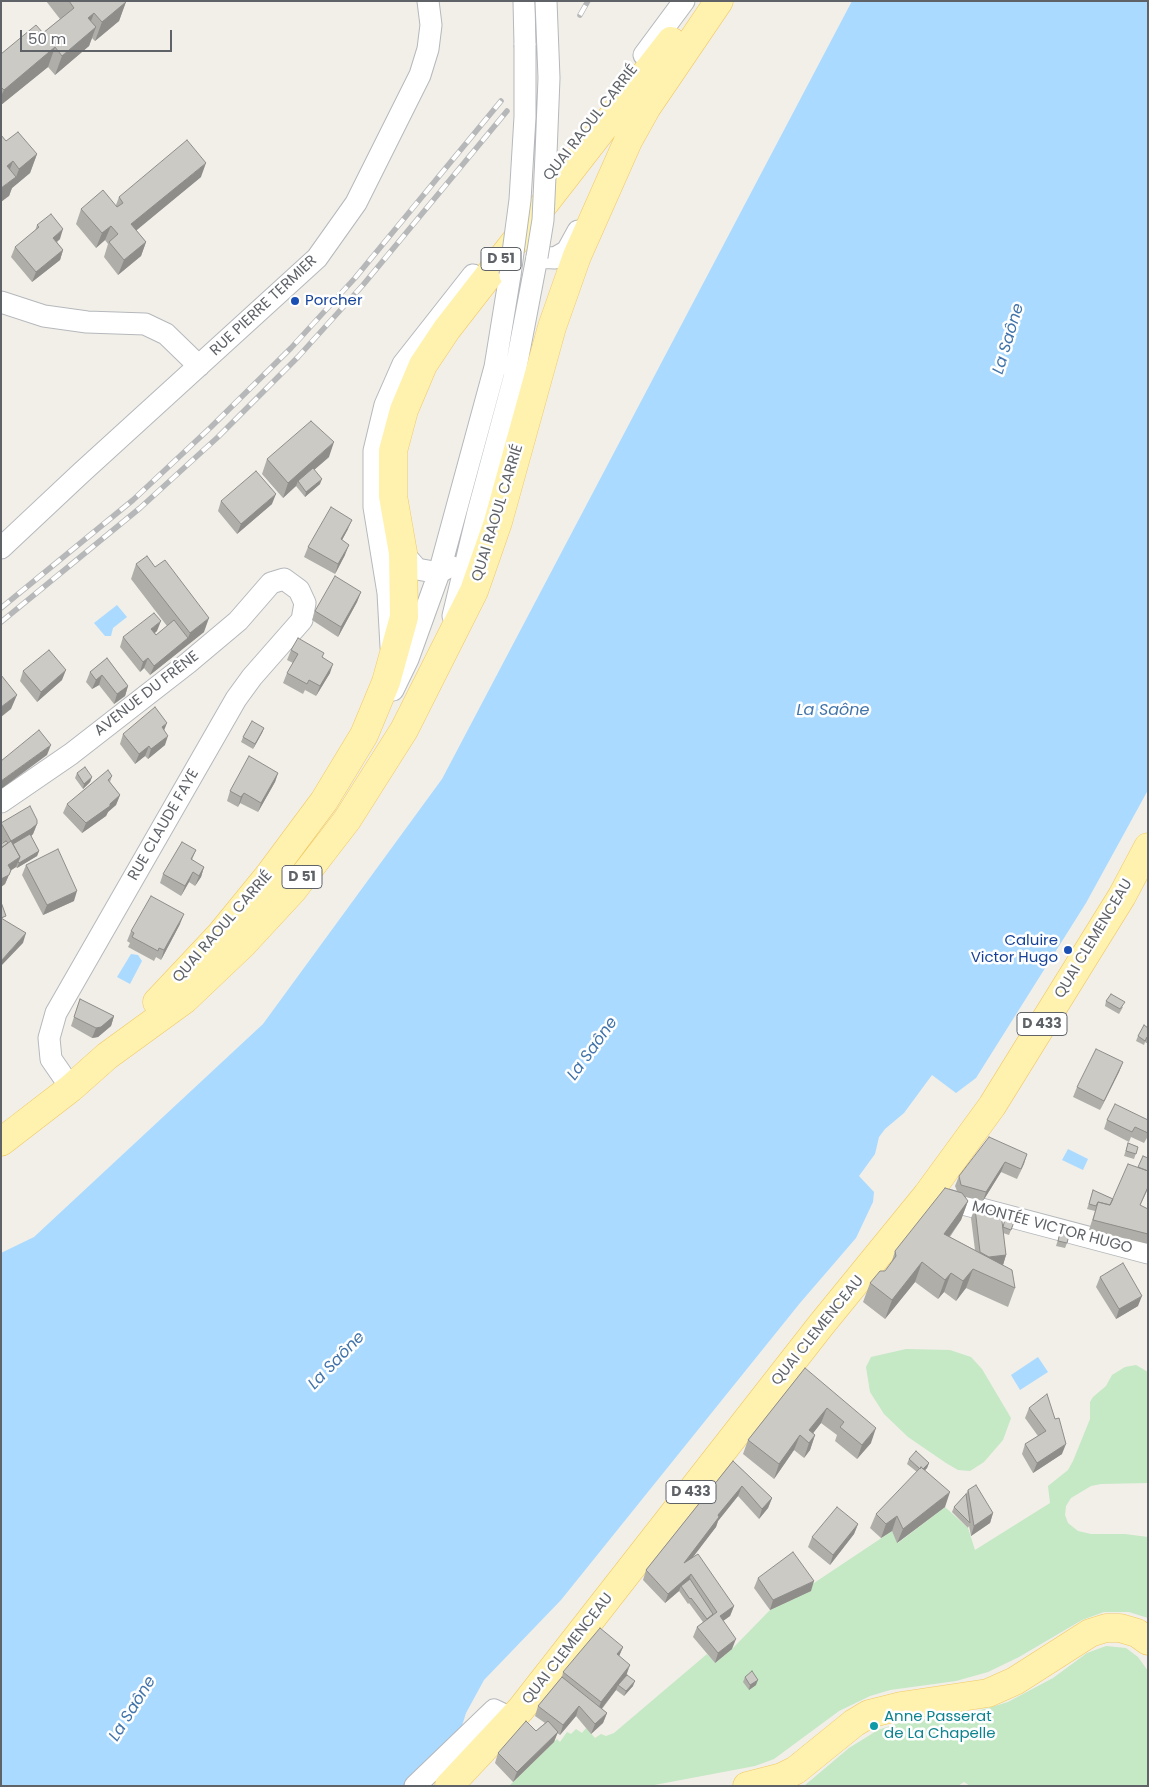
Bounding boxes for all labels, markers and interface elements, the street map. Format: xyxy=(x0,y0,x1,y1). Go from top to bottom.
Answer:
scale bar xyxy=(22,20,175,52)
text: 50 m xyxy=(28,28,66,49)
street label: QUAI RAOUL CARRIÉ xyxy=(540,61,642,185)
road number: D 51 xyxy=(481,248,521,270)
street label: RUE PIERRE TERMIER xyxy=(207,252,321,360)
place label: Porcher xyxy=(305,292,362,310)
marker: Porcher xyxy=(289,295,301,307)
water label: La Saône xyxy=(989,301,1029,377)
street label: QUAI RAOUL CARRIÉ xyxy=(469,442,527,584)
street label: AVENUE DU FRÊNE xyxy=(91,648,203,740)
water label: La Saône xyxy=(796,701,870,721)
street label: RUE CLAUDE FAYE xyxy=(125,766,203,884)
road number: D 51 xyxy=(282,866,322,889)
street label: QUAI RAOUL CARRIÉ xyxy=(169,867,277,987)
street label: QUAI CLEMENCEAU xyxy=(1051,876,1137,1002)
place label: Caluire Victor Hugo xyxy=(971,932,1058,967)
marker: Caluire Victor Hugo xyxy=(1062,944,1074,956)
road number: D 433 xyxy=(1017,1012,1067,1036)
water label: La Saône xyxy=(564,1014,622,1084)
street label: MONTÉE VICTOR HUGO xyxy=(970,1198,1134,1258)
street label: QUAI CLEMENCEAU xyxy=(768,1272,868,1390)
water label: La Saône xyxy=(305,1328,369,1394)
road number: D 433 xyxy=(666,1480,716,1504)
street label: QUAI CLEMENCEAU xyxy=(519,1590,617,1708)
water label: La Saône xyxy=(106,1673,160,1745)
place label: Anne Passerat de La Chapelle xyxy=(884,1708,996,1743)
marker: Anne Passerat de La Chapelle xyxy=(868,1720,880,1732)

